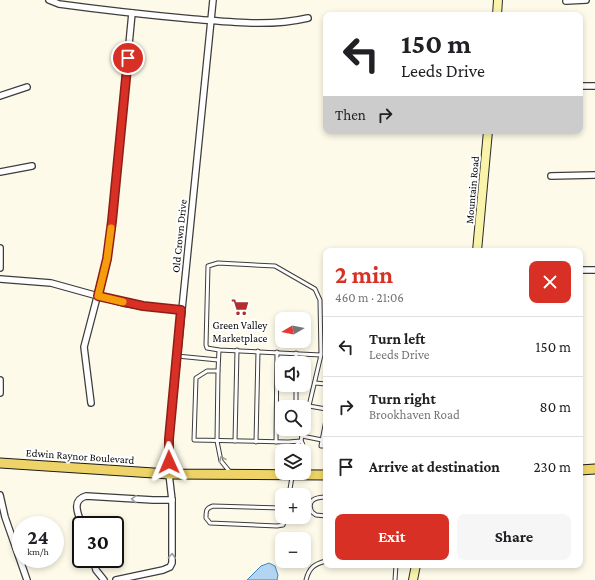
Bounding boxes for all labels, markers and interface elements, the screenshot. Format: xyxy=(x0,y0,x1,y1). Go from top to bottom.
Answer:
icon: left xyxy=(335,28,387,80)
text: 150 m xyxy=(401,28,471,59)
pin xyxy=(111,41,145,75)
icon: arrive xyxy=(117,47,139,69)
text: Leeds Drive xyxy=(401,61,485,81)
icon: right xyxy=(374,104,396,126)
text: Then xyxy=(335,107,366,123)
street label: Mountain Road xyxy=(463,155,481,224)
street label: Old Crown Drive xyxy=(169,199,189,273)
text: 2 min xyxy=(335,261,393,288)
button: close xyxy=(529,261,571,303)
text: 460 m · 21:06 xyxy=(335,290,404,305)
supermarket icon: Green Valley Marketplace xyxy=(230,297,250,317)
north arrow xyxy=(275,312,311,348)
map controls xyxy=(275,312,311,568)
place label: Green Valley Marketplace xyxy=(213,319,268,345)
text: Turn left xyxy=(369,331,425,347)
icon: left xyxy=(335,336,357,358)
text: 150 m xyxy=(536,339,571,355)
text: Leeds Drive xyxy=(369,347,430,362)
button: sound xyxy=(275,356,311,392)
text: Turn right xyxy=(369,391,436,407)
icon: right xyxy=(335,396,357,418)
text: 80 m xyxy=(540,399,571,415)
button: search xyxy=(275,400,311,436)
text: Brookhaven Road xyxy=(369,407,460,422)
position arrow xyxy=(148,441,190,483)
button: layers xyxy=(275,444,311,480)
street label: Edwin Raynor Boulevard xyxy=(25,446,135,467)
one-way arrow xyxy=(219,456,227,463)
icon: arrive xyxy=(335,456,357,478)
text: Arrive at destination xyxy=(369,459,500,475)
text: 230 m xyxy=(533,459,571,475)
button: + xyxy=(275,488,311,524)
one-way arrow xyxy=(131,495,137,504)
button: Exit xyxy=(335,514,449,560)
button: Share xyxy=(457,514,571,560)
speed limit sign: 30 xyxy=(72,516,124,568)
text: 24 xyxy=(28,526,48,548)
button: − xyxy=(275,532,311,568)
text: km/h xyxy=(27,546,49,557)
one-way arrow xyxy=(168,553,177,559)

